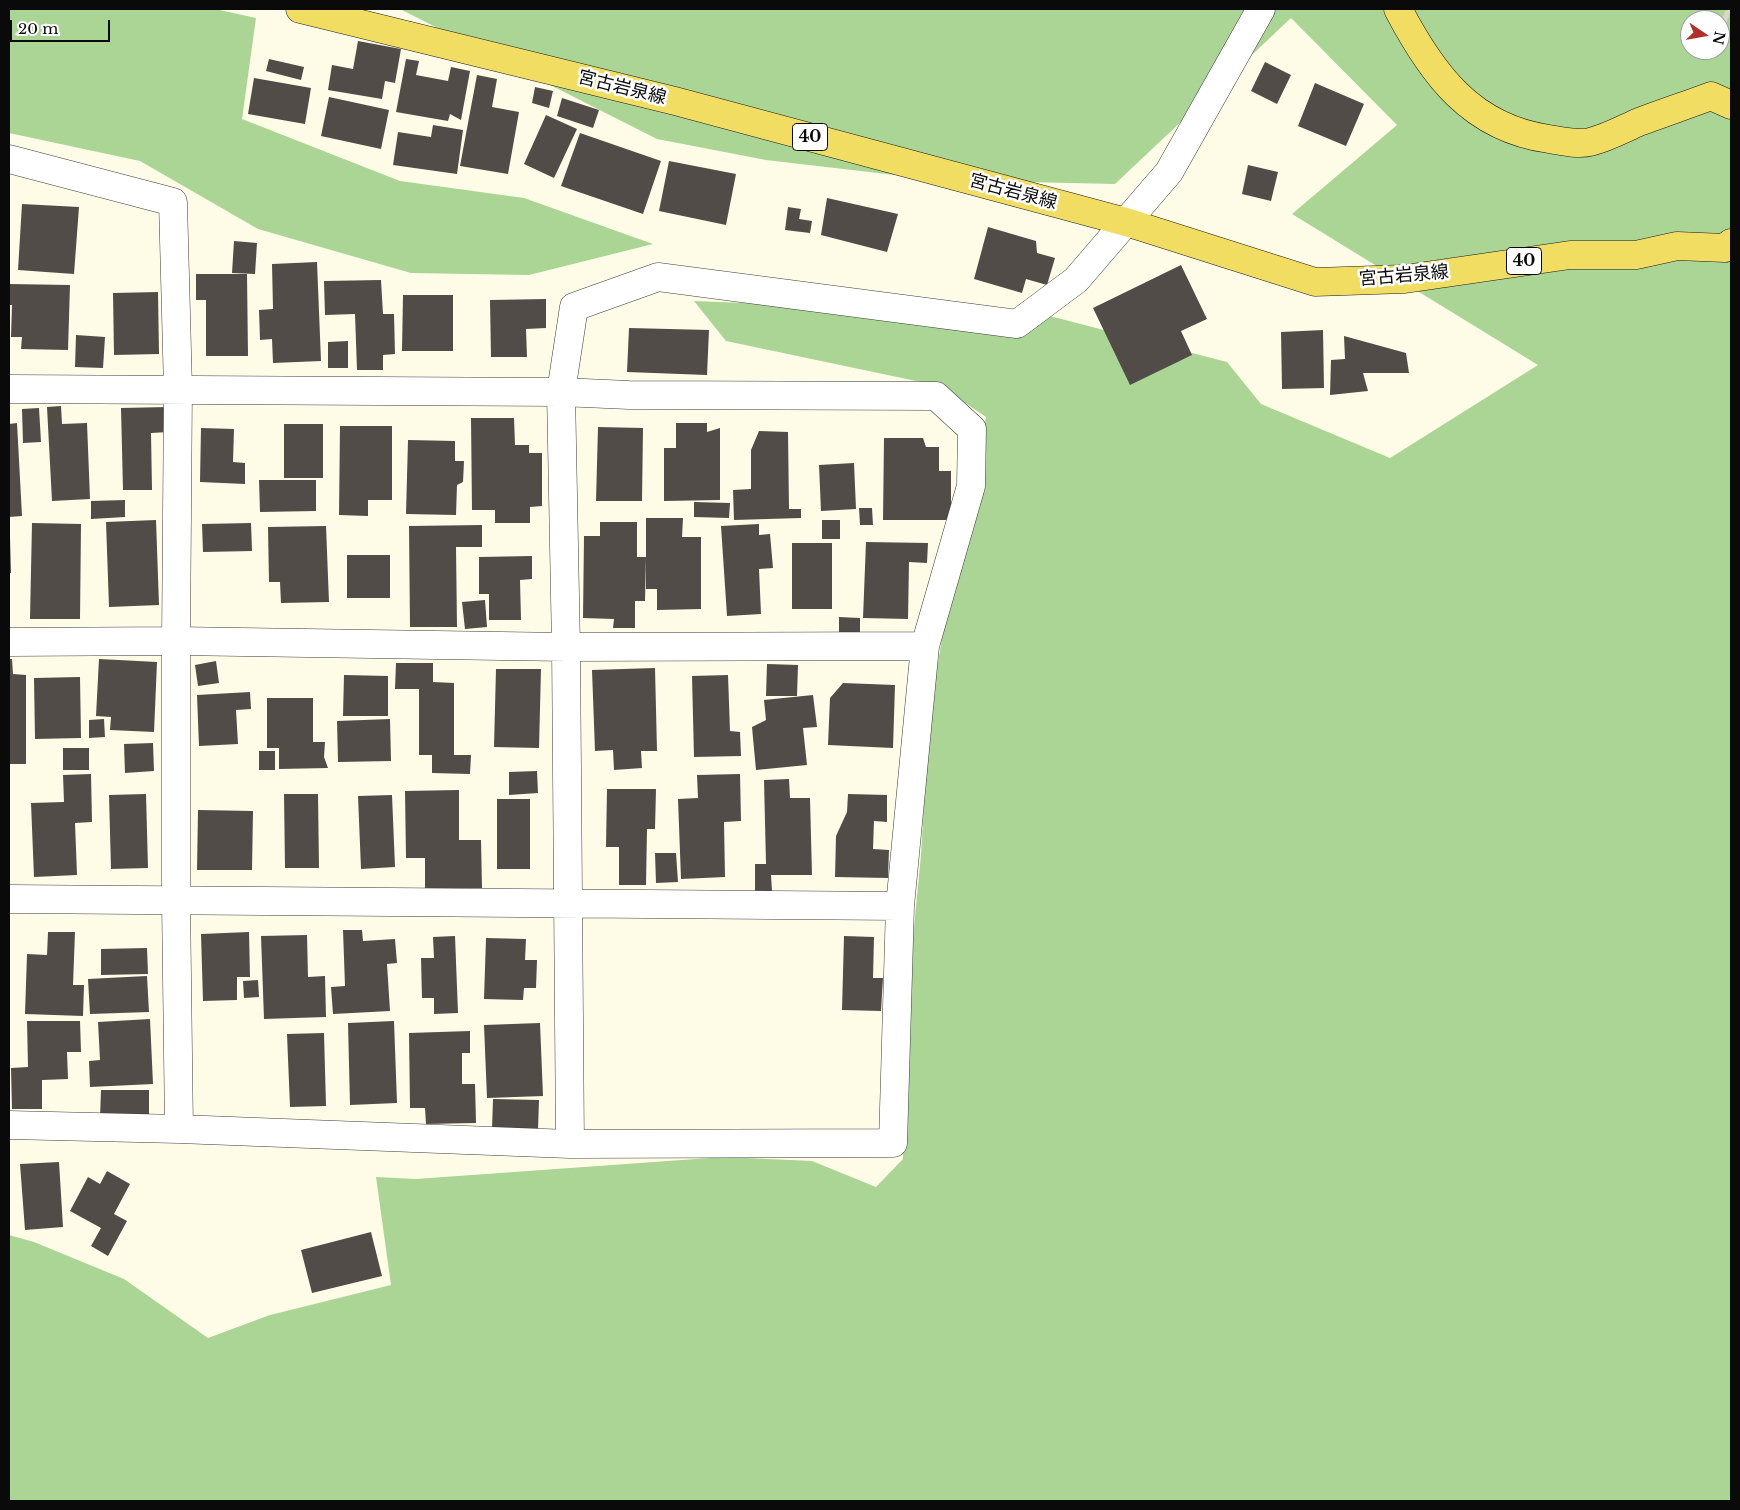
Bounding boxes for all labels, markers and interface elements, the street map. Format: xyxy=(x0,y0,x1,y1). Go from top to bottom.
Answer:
scale bar xyxy=(12,10,112,42)
north arrow xyxy=(1680,10,1730,60)
text: 20 m xyxy=(18,19,58,38)
text: N xyxy=(1709,30,1729,46)
street label: 宮古岩泉線 xyxy=(576,67,668,109)
road number: 40 xyxy=(792,124,828,150)
street label: 宮古岩泉線 xyxy=(967,170,1059,214)
road number: 40 xyxy=(1506,248,1542,274)
street label: 宮古岩泉線 xyxy=(1358,261,1450,291)

